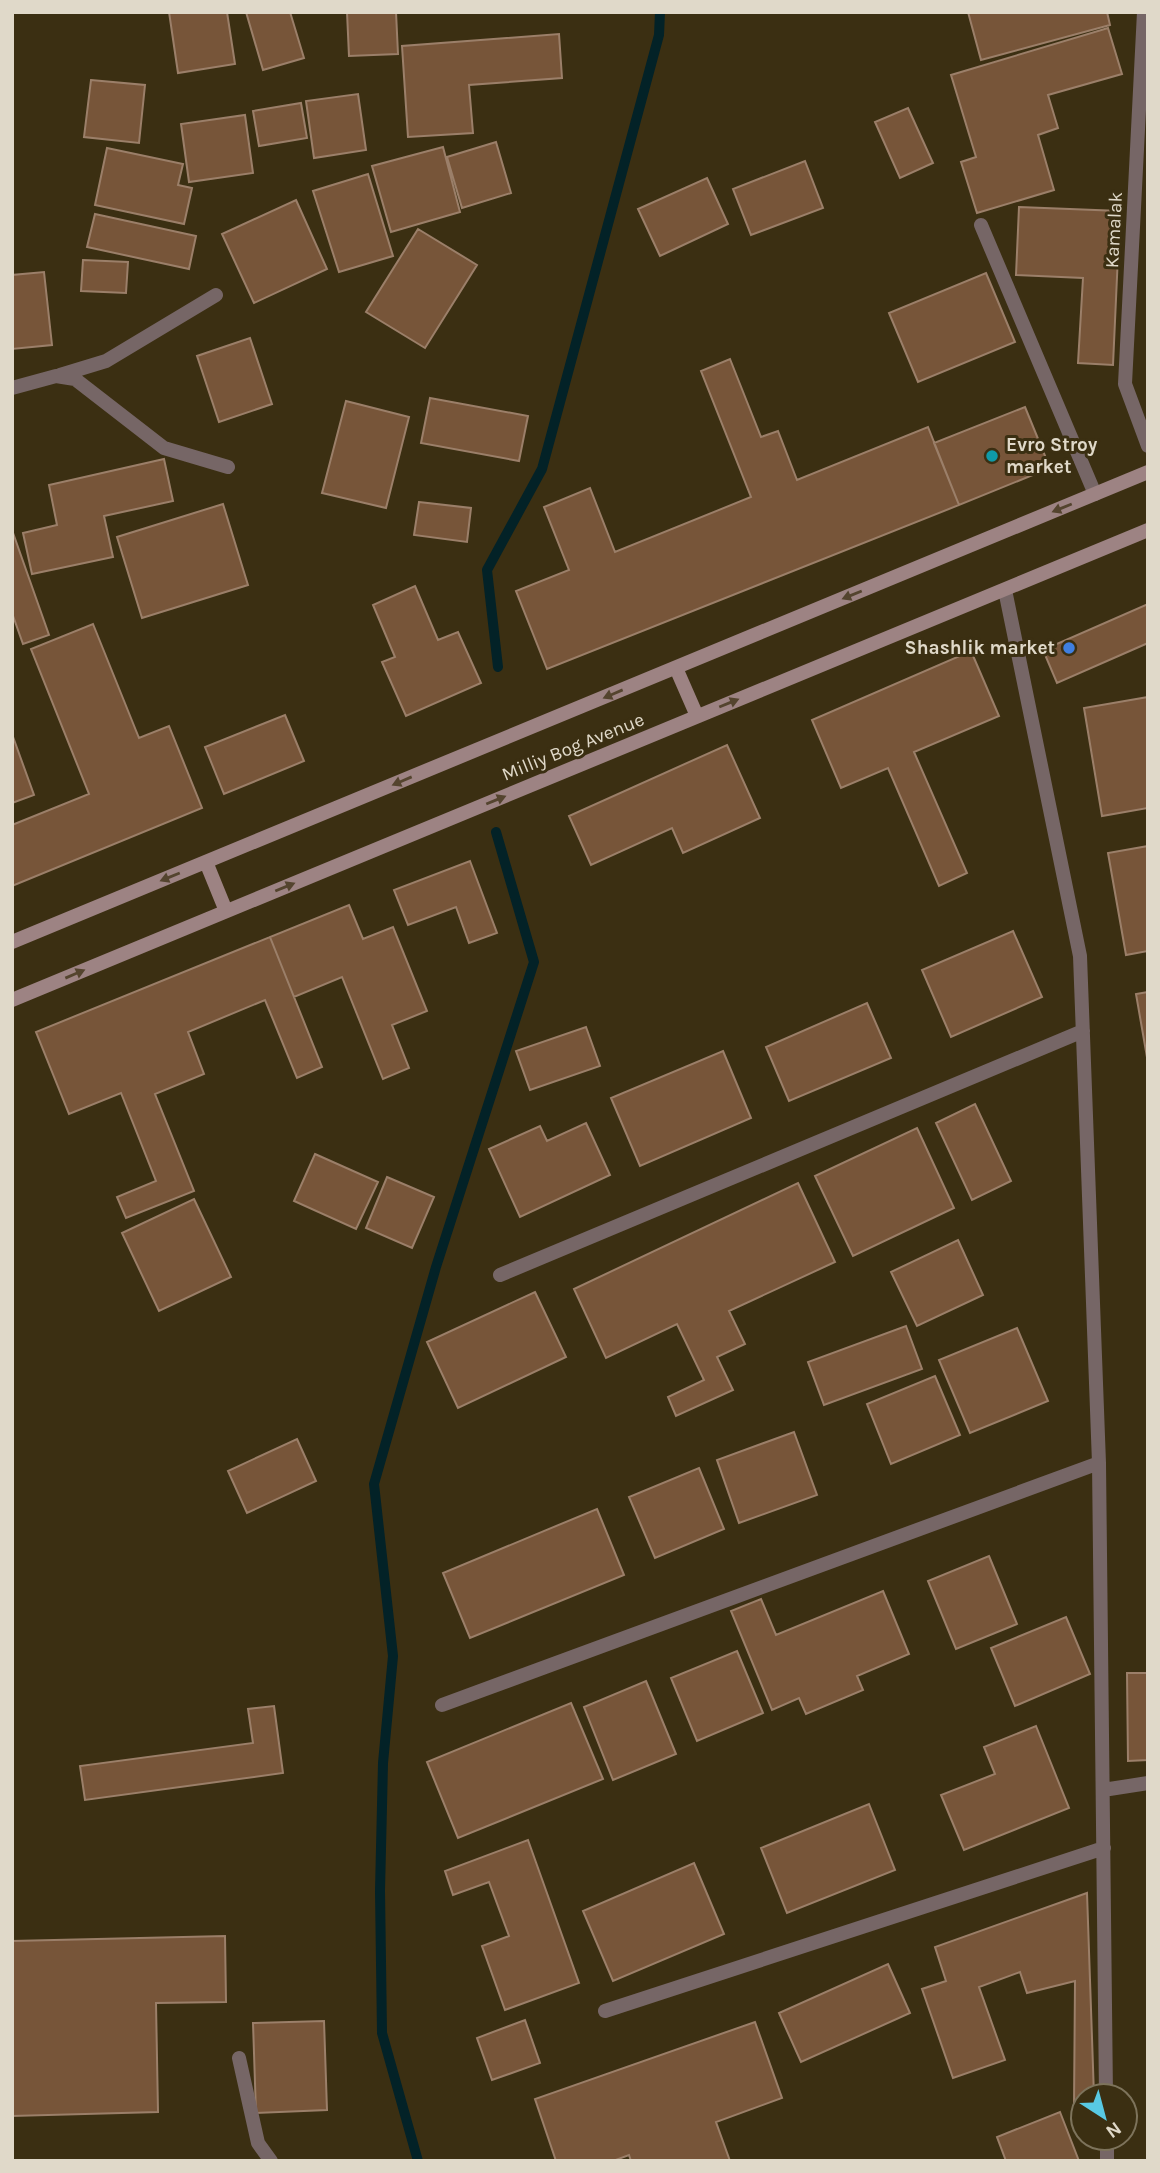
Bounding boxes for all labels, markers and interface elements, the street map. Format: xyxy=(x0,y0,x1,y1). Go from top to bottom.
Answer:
street label: Kamalak xyxy=(1101,191,1127,269)
place label: Evro Stroy market xyxy=(1006,434,1098,478)
marker: Evro Stroy market xyxy=(984,448,1000,464)
one-way arrow xyxy=(1051,502,1072,513)
one-way arrow xyxy=(841,589,862,600)
place label: Shashlik market xyxy=(905,637,1055,659)
marker: Shashlik market xyxy=(1061,640,1077,656)
one-way arrow xyxy=(602,688,623,699)
one-way arrow xyxy=(718,698,739,709)
street label: Milliy Bog Avenue xyxy=(499,708,647,786)
one-way arrow xyxy=(392,775,413,786)
one-way arrow xyxy=(485,794,506,805)
one-way arrow xyxy=(159,872,180,883)
one-way arrow xyxy=(275,881,296,892)
one-way arrow xyxy=(65,968,86,979)
north arrow xyxy=(1069,2082,1139,2152)
text: N xyxy=(1101,2117,1125,2143)

